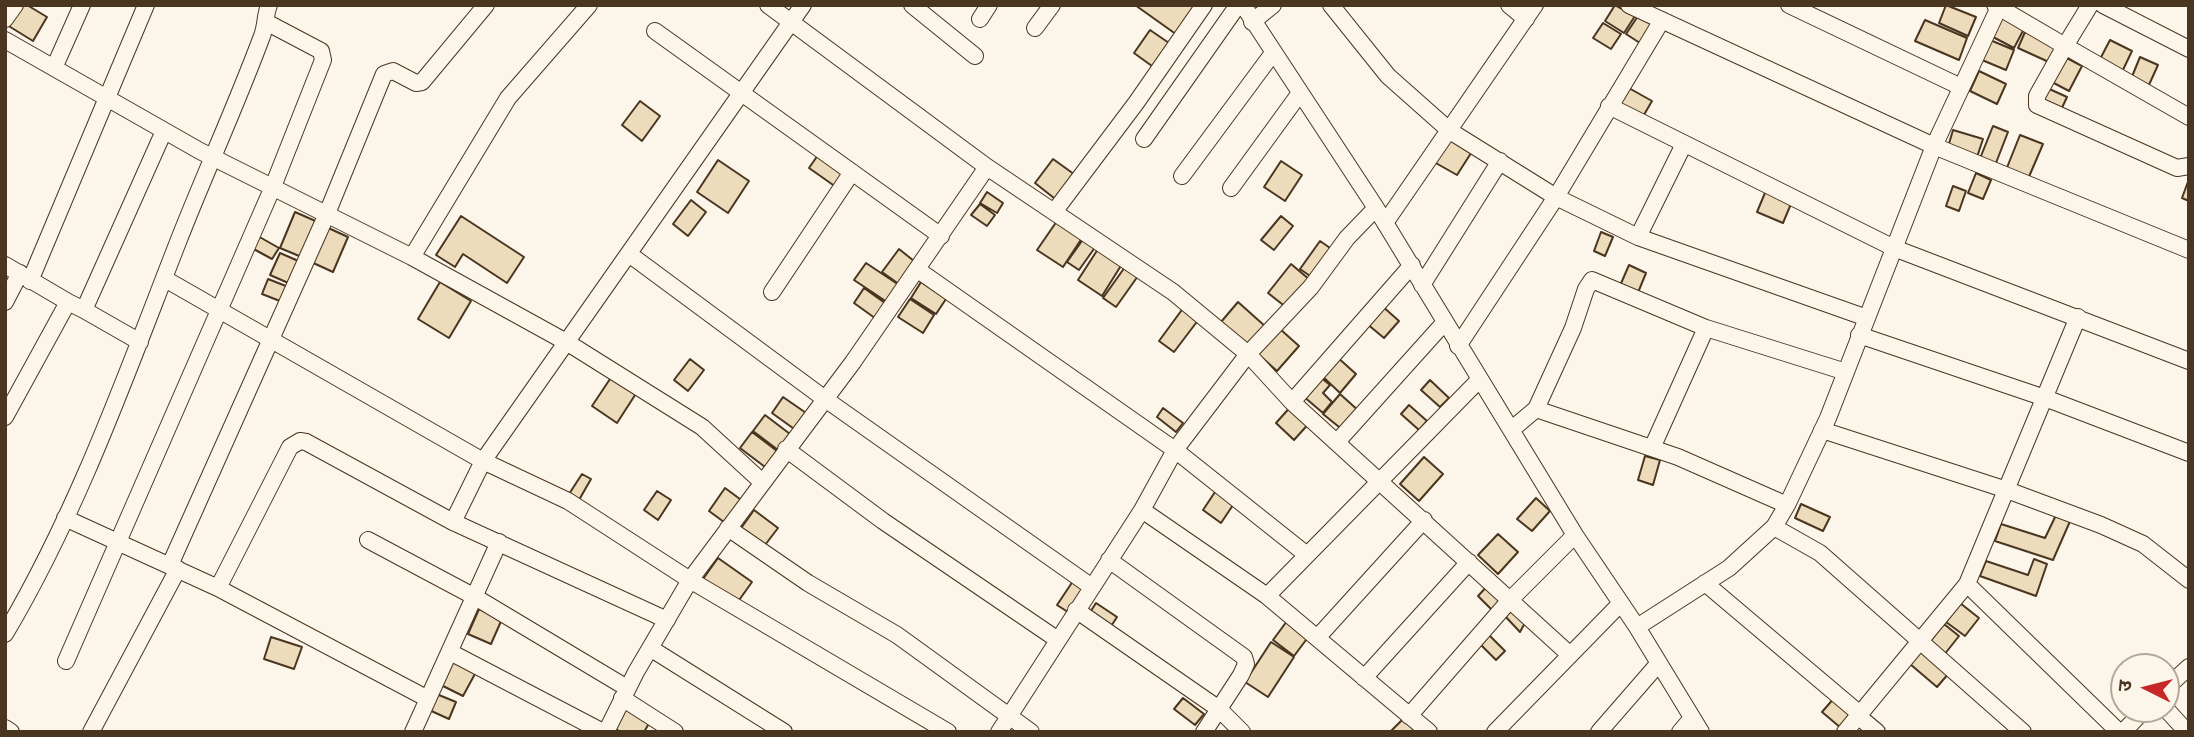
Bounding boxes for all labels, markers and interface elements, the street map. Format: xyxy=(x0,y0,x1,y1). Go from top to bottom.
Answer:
north arrow xyxy=(2110,653,2180,723)
text: उ xyxy=(2116,679,2136,692)

